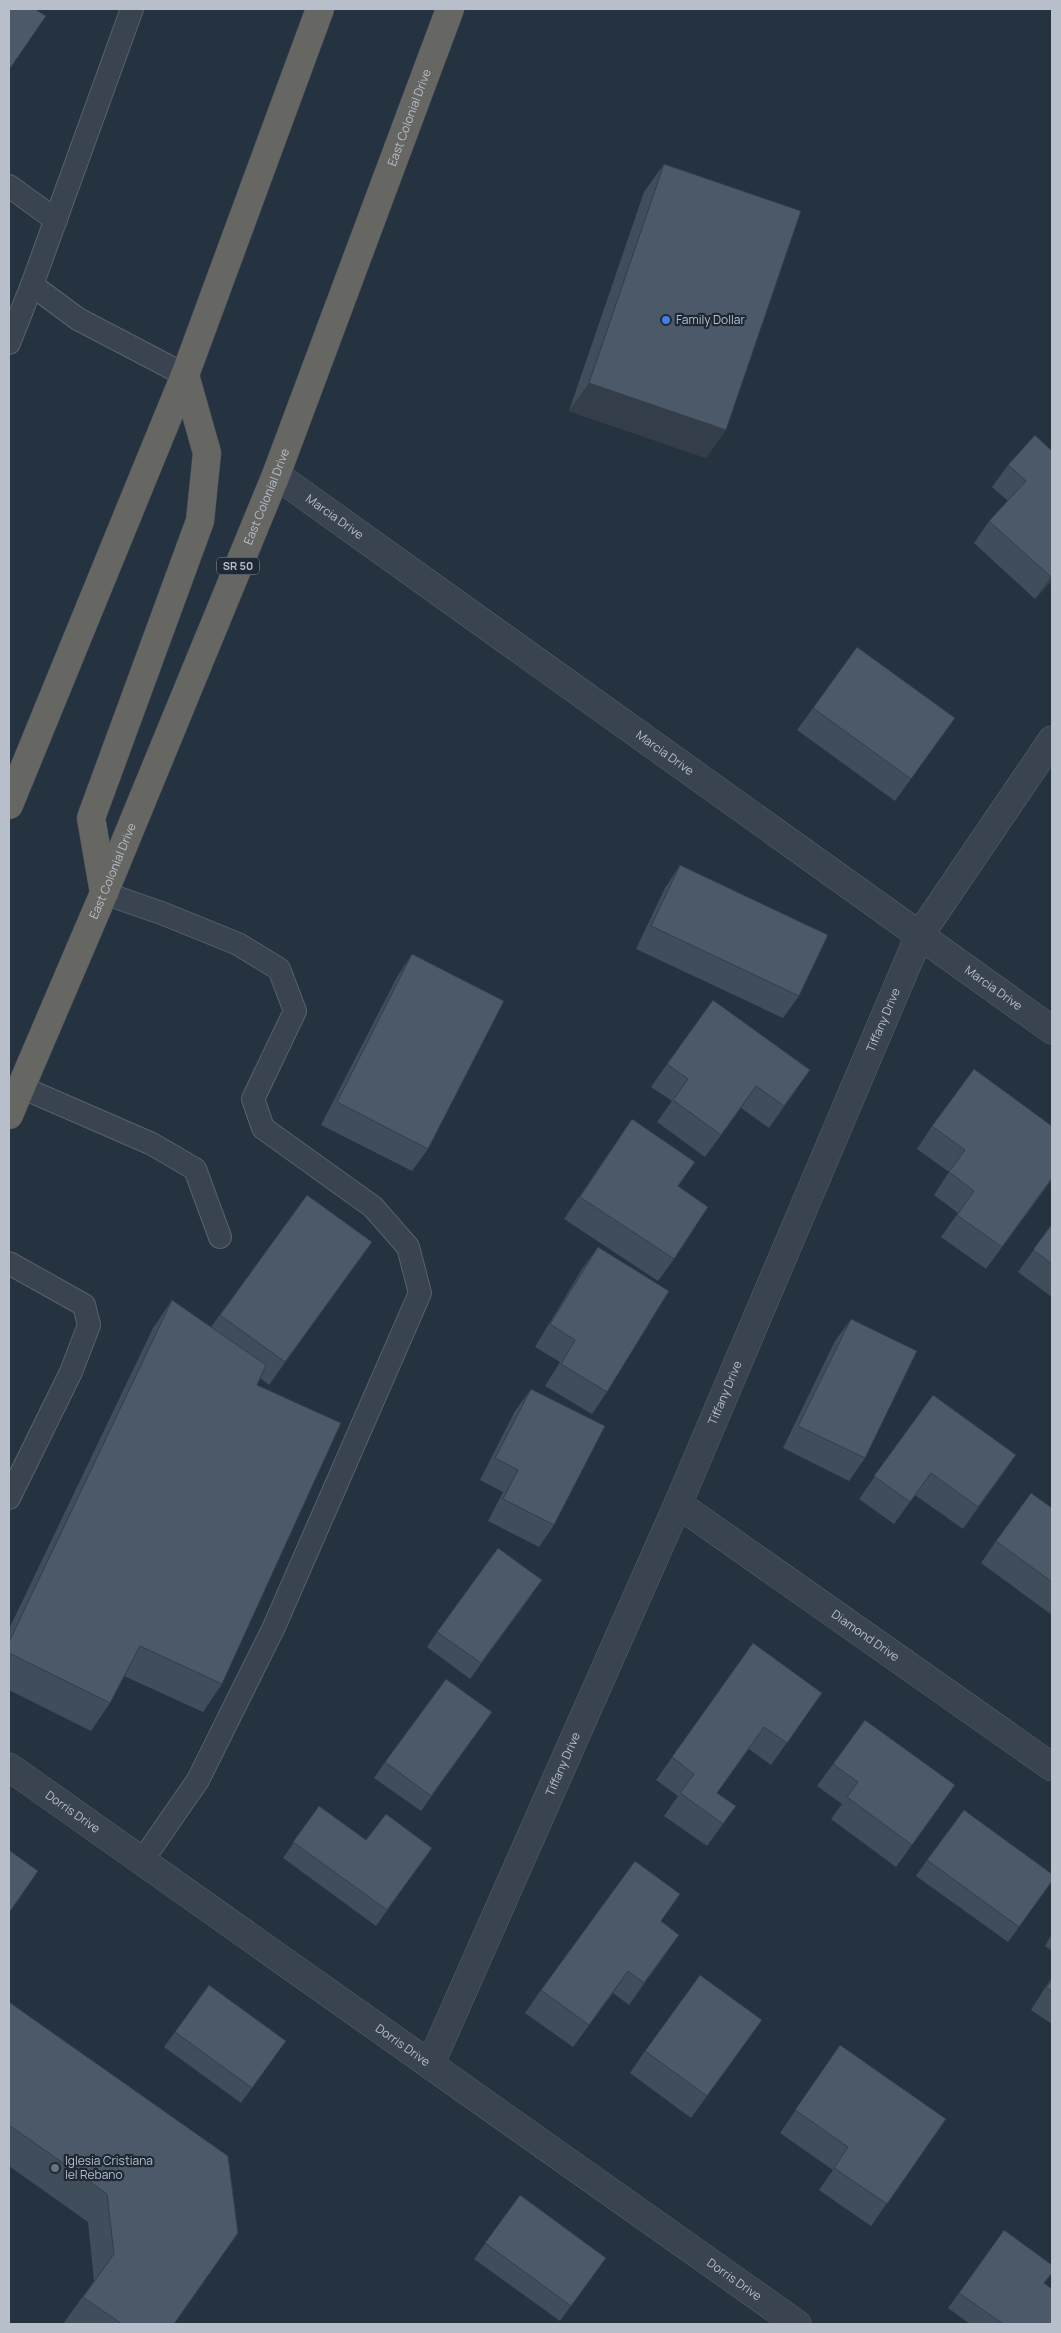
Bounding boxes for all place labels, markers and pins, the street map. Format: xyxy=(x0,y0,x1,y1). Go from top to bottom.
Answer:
place label: Family Dollar xyxy=(676,311,745,328)
marker: Family Dollar xyxy=(660,314,672,326)
place label: Iglesia Cristiana lel Rebano xyxy=(65,2152,153,2183)
marker: Iglesia Cristiana lel Rebano xyxy=(49,2162,61,2174)

